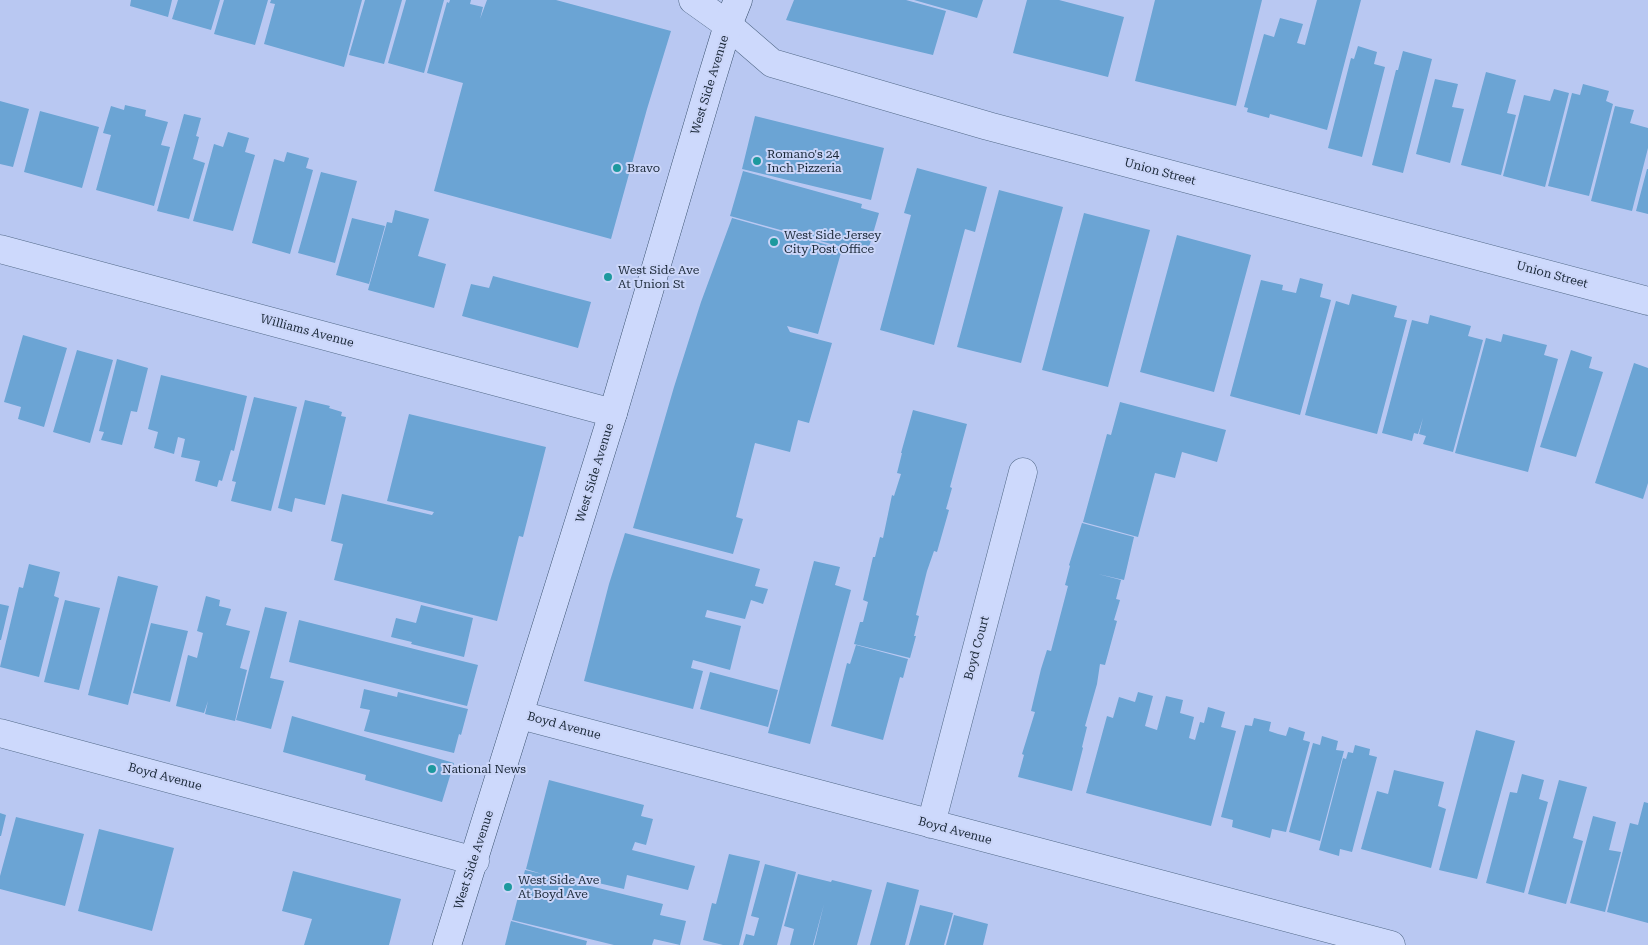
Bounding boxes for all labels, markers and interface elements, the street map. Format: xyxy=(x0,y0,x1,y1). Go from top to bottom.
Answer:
street label: West Side Avenue xyxy=(688,34,732,136)
place label: Romano's 24 Inch Pizzeria xyxy=(767,147,842,175)
marker: Romano's 24 Inch Pizzeria xyxy=(751,155,763,167)
street label: Union Street xyxy=(1123,156,1197,188)
place label: Bravo xyxy=(627,161,660,175)
marker: Bravo xyxy=(611,162,623,174)
place label: West Side Jersey City Post Office xyxy=(784,228,881,256)
marker: West Side Jersey City Post Office xyxy=(768,236,780,248)
street label: Union Street xyxy=(1515,259,1589,291)
place label: West Side Ave At Union St xyxy=(618,263,699,291)
marker: West Side Ave At Union St xyxy=(602,271,614,283)
street label: Williams Avenue xyxy=(259,312,355,350)
street label: West Side Avenue xyxy=(573,422,617,524)
street label: Boyd Court xyxy=(962,614,992,682)
street label: Boyd Avenue xyxy=(526,709,602,743)
street label: Boyd Avenue xyxy=(127,760,203,794)
place label: National News xyxy=(442,762,526,776)
marker: National News xyxy=(426,763,438,775)
street label: West Side Avenue xyxy=(451,809,497,911)
street label: Boyd Avenue xyxy=(917,814,993,848)
place label: West Side Ave At Boyd Ave xyxy=(518,873,599,901)
marker: West Side Ave At Boyd Ave xyxy=(502,881,514,893)

